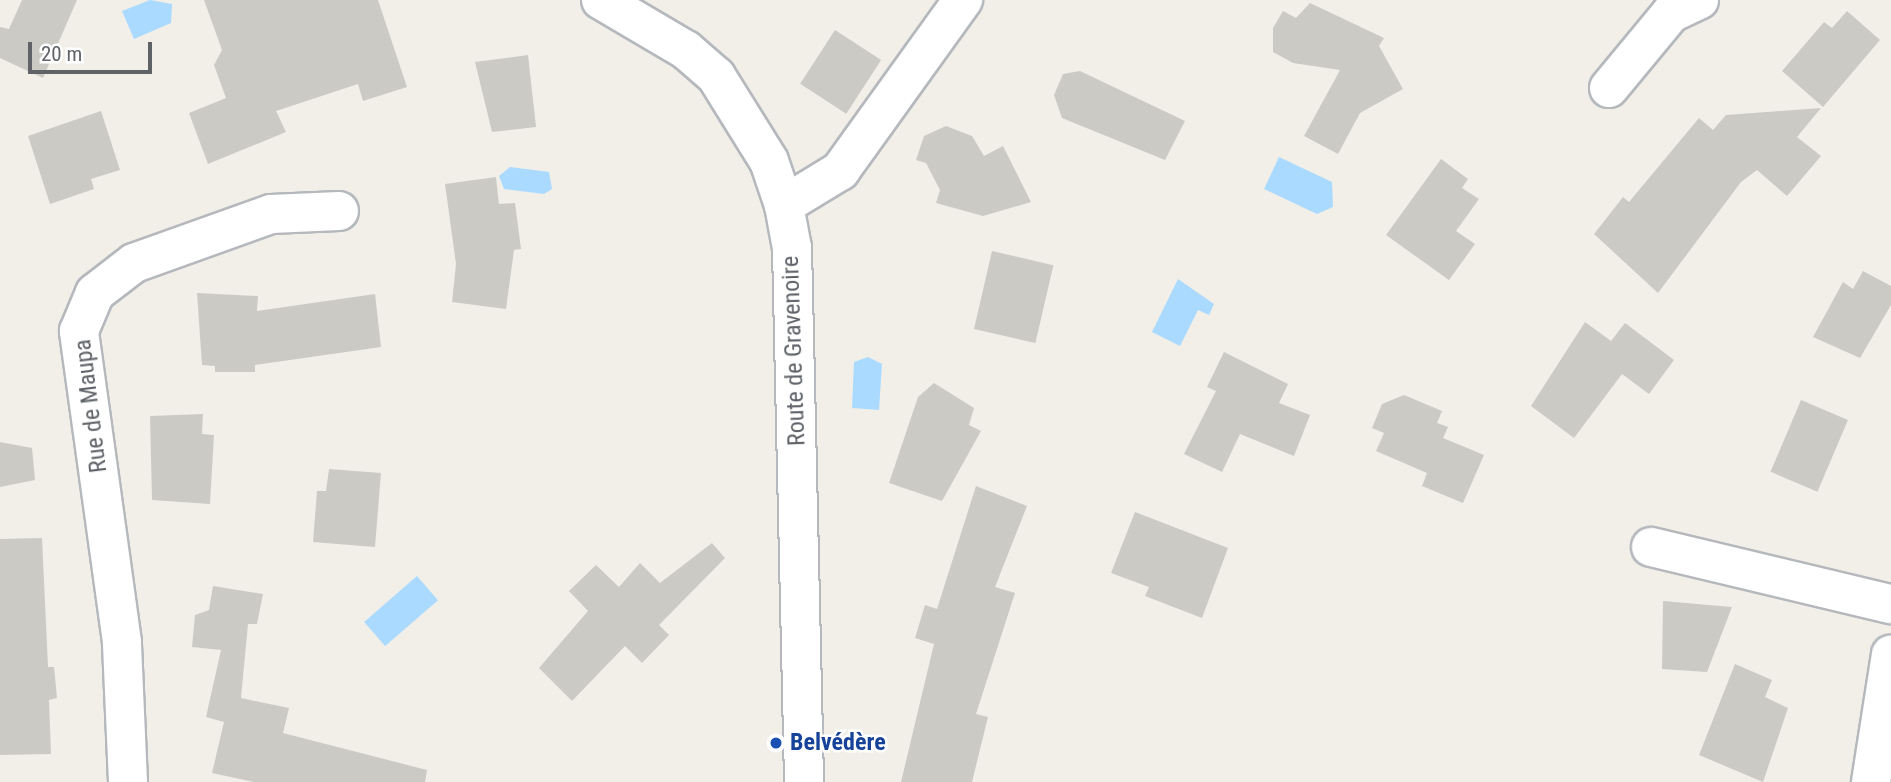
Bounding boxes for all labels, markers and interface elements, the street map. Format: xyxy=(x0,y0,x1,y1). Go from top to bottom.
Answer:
scale bar xyxy=(32,28,156,72)
text: 20 m xyxy=(41,42,82,66)
street label: Route de Gravenoire xyxy=(776,255,812,447)
street label: Rue de Maupa xyxy=(69,338,113,474)
place label: Belvédère xyxy=(790,729,886,757)
marker: Belvédère xyxy=(768,735,784,751)

